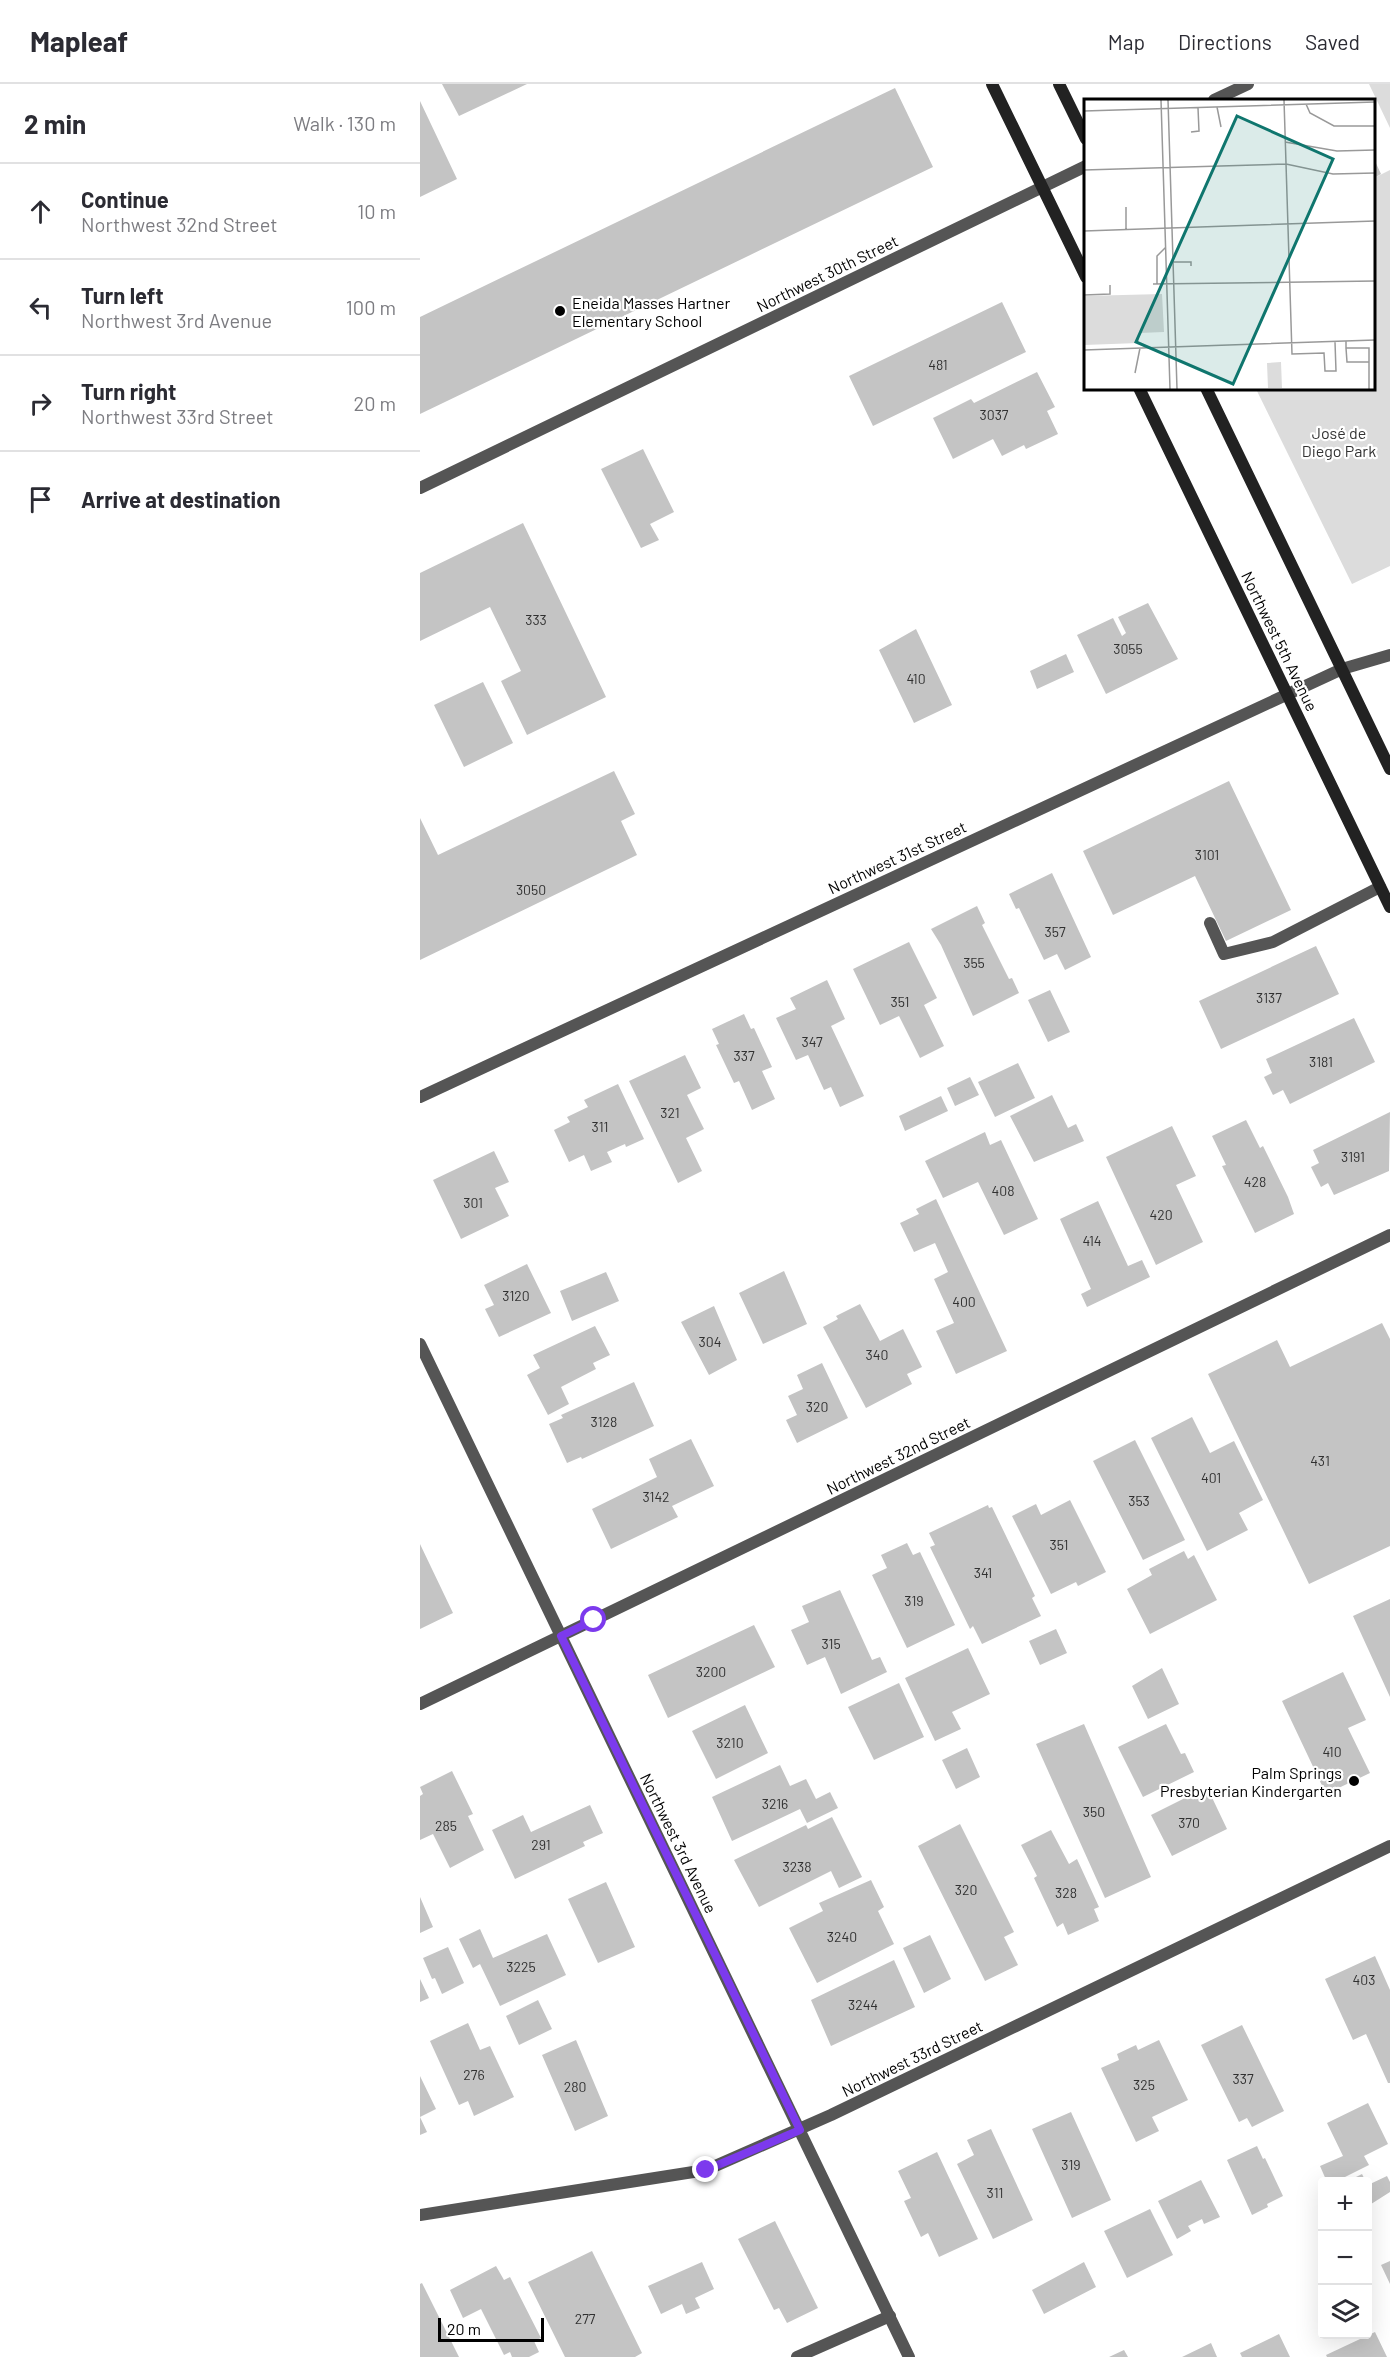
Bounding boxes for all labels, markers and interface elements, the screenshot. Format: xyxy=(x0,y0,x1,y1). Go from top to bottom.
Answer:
text: Mapleaf xyxy=(30,24,128,58)
text: Map xyxy=(1108,29,1145,54)
text: Directions xyxy=(1178,29,1272,54)
text: Saved xyxy=(1305,29,1360,54)
inset map xyxy=(1084,99,1375,390)
text: 2 min xyxy=(24,108,86,139)
text: Walk · 130 m xyxy=(293,111,396,135)
text: Continue xyxy=(81,186,169,212)
icon: ahead xyxy=(24,195,57,228)
text: 10 m xyxy=(357,199,396,223)
text: Northwest 32nd Street xyxy=(81,212,277,236)
street label: Northwest 30th Street xyxy=(753,231,901,315)
text: Turn left xyxy=(81,282,164,308)
icon: left xyxy=(24,291,57,324)
place label: Eneida Masses Hartner Elementary School xyxy=(572,293,731,330)
text: 100 m xyxy=(346,295,396,319)
marker: Eneida Masses Hartner Elementary School xyxy=(553,304,567,318)
text: Northwest 3rd Avenue xyxy=(81,308,272,332)
house number: 481 xyxy=(928,356,948,373)
text: Turn right xyxy=(81,378,176,404)
icon: right xyxy=(24,387,57,420)
text: 20 m xyxy=(353,391,396,415)
text: Northwest 33rd Street xyxy=(81,404,274,428)
house number: 3037 xyxy=(980,406,1009,423)
park label: José de Diego Park xyxy=(1302,423,1376,460)
icon: arrive xyxy=(24,483,57,516)
text: Arrive at destination xyxy=(81,486,280,512)
street label: Northwest 5th Avenue xyxy=(1238,568,1322,714)
house number: 333 xyxy=(525,611,547,628)
house number: 3055 xyxy=(1113,640,1143,657)
house number: 410 xyxy=(906,670,926,687)
street label: Northwest 31st Street xyxy=(825,817,969,897)
house number: 3101 xyxy=(1195,846,1219,863)
house number: 3050 xyxy=(516,881,546,898)
house number: 357 xyxy=(1044,923,1066,940)
house number: 355 xyxy=(963,954,985,971)
house number: 3137 xyxy=(1256,989,1282,1006)
house number: 351 xyxy=(891,993,909,1010)
house number: 347 xyxy=(801,1033,823,1050)
house number: 337 xyxy=(733,1047,755,1064)
house number: 3181 xyxy=(1309,1053,1333,1070)
house number: 321 xyxy=(660,1104,680,1121)
house number: 311 xyxy=(592,1118,608,1135)
house number: 3191 xyxy=(1341,1148,1365,1165)
house number: 428 xyxy=(1244,1173,1266,1190)
house number: 408 xyxy=(992,1182,1014,1199)
house number: 301 xyxy=(463,1194,483,1211)
house number: 420 xyxy=(1149,1206,1173,1223)
house number: 414 xyxy=(1082,1232,1102,1249)
house number: 3120 xyxy=(502,1287,530,1304)
house number: 400 xyxy=(952,1293,976,1310)
house number: 304 xyxy=(699,1333,721,1350)
house number: 340 xyxy=(866,1346,888,1363)
house number: 320 xyxy=(806,1398,828,1415)
street label: Northwest 32nd Street xyxy=(823,1412,973,1498)
house number: 3128 xyxy=(591,1413,617,1430)
house number: 431 xyxy=(1310,1452,1330,1469)
house number: 401 xyxy=(1201,1469,1221,1486)
house number: 3142 xyxy=(642,1488,670,1505)
house number: 353 xyxy=(1128,1492,1150,1509)
house number: 351 xyxy=(1050,1536,1068,1553)
house number: 341 xyxy=(974,1564,992,1581)
house number: 319 xyxy=(904,1592,924,1609)
route start xyxy=(580,1606,606,1632)
house number: 315 xyxy=(821,1635,841,1652)
house number: 3200 xyxy=(696,1663,726,1680)
house number: 3210 xyxy=(716,1734,744,1751)
house number: 410 xyxy=(1322,1743,1342,1760)
place label: Palm Springs Presbyterian Kindergarten xyxy=(1160,1763,1342,1800)
street label: Northwest 3rd Avenue xyxy=(637,1770,721,1916)
marker: Palm Springs Presbyterian Kindergarten xyxy=(1347,1774,1361,1788)
house number: 3216 xyxy=(762,1795,788,1812)
house number: 350 xyxy=(1083,1803,1105,1820)
house number: 370 xyxy=(1178,1814,1200,1831)
house number: 285 xyxy=(435,1817,457,1834)
house number: 291 xyxy=(531,1836,551,1853)
house number: 3238 xyxy=(782,1858,812,1875)
house number: 320 xyxy=(955,1881,977,1898)
house number: 328 xyxy=(1055,1884,1077,1901)
house number: 3240 xyxy=(827,1928,857,1945)
house number: 3225 xyxy=(506,1958,536,1975)
house number: 403 xyxy=(1353,1971,1375,1988)
house number: 3244 xyxy=(848,1996,878,2013)
street label: Northwest 33rd Street xyxy=(839,2016,985,2100)
house number: 276 xyxy=(463,2066,485,2083)
house number: 337 xyxy=(1232,2070,1254,2087)
house number: 325 xyxy=(1133,2076,1155,2093)
house number: 280 xyxy=(564,2078,586,2095)
route end xyxy=(692,2156,718,2182)
house number: 319 xyxy=(1061,2156,1081,2173)
map controls xyxy=(1318,2177,1372,2339)
button: + xyxy=(1318,2177,1372,2231)
house number: 311 xyxy=(987,2184,1003,2201)
button: − xyxy=(1318,2231,1372,2285)
button: layers xyxy=(1318,2285,1372,2339)
house number: 277 xyxy=(575,2310,596,2327)
scale bar xyxy=(438,2315,544,2342)
text: 20 m xyxy=(447,2319,481,2338)

